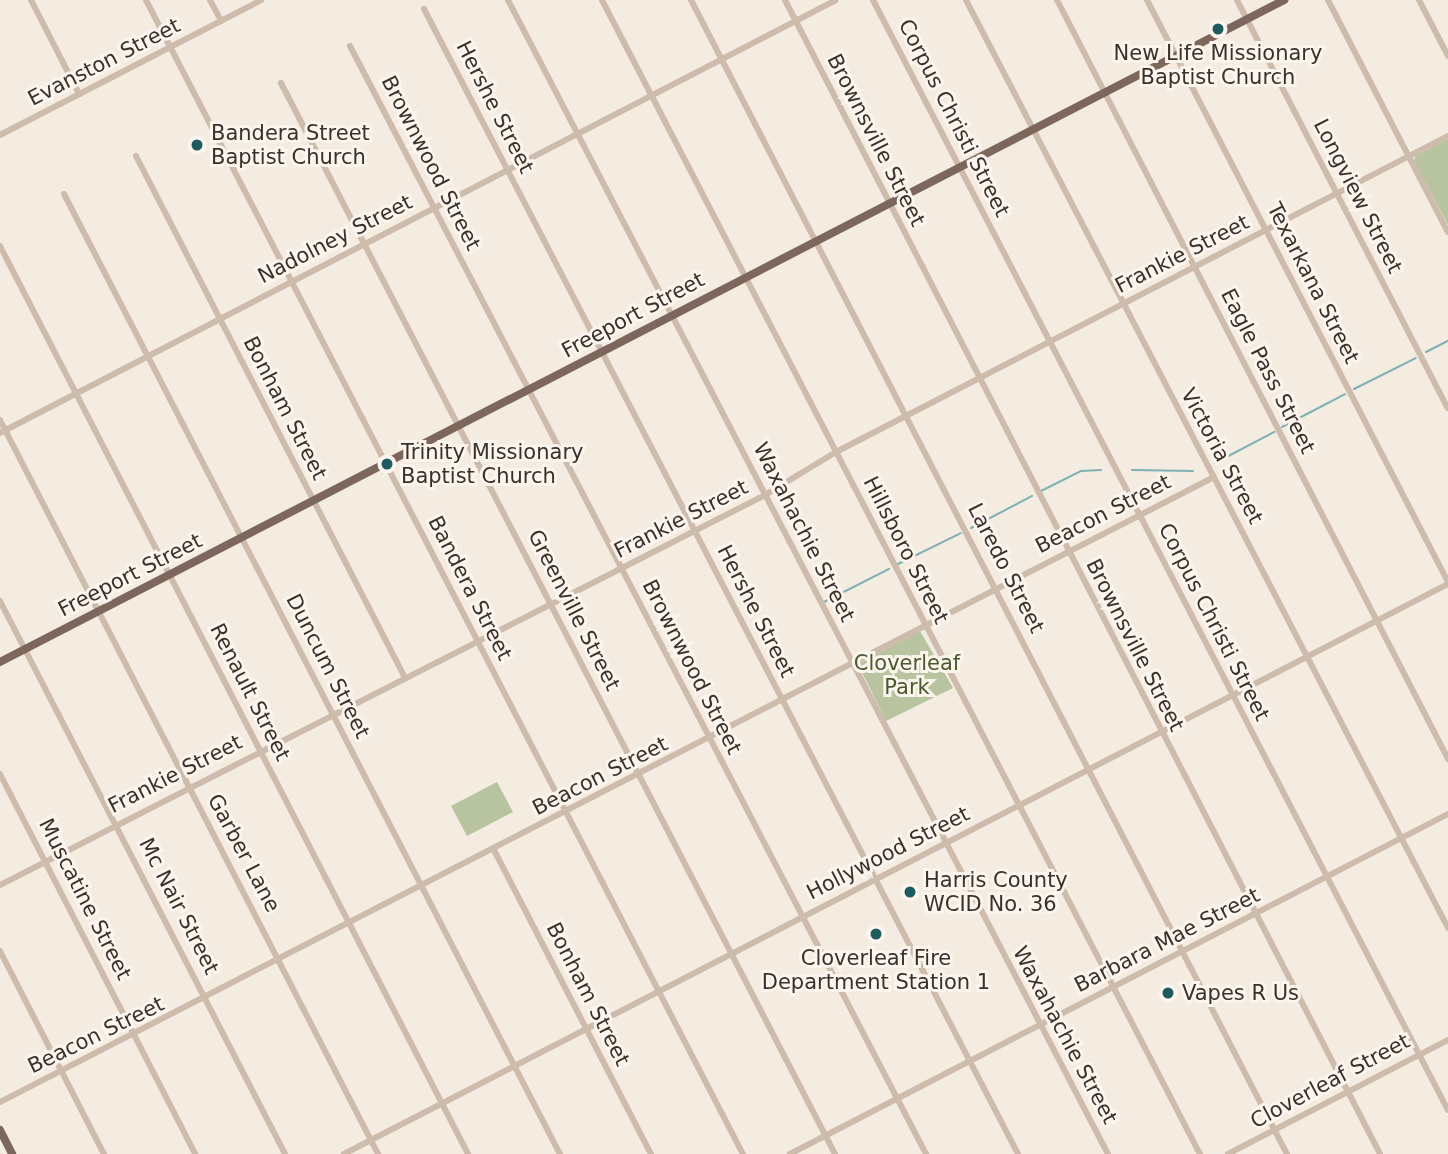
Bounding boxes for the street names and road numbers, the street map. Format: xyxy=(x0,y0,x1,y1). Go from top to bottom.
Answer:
street label: Evanston Street xyxy=(24,13,184,111)
street label: Corpus Christi Street xyxy=(893,15,1015,221)
street label: Hershe Street xyxy=(451,37,539,177)
street label: Brownsville Street xyxy=(822,50,930,230)
street label: Brownwood Street xyxy=(376,71,486,255)
street label: Longview Street xyxy=(1308,115,1408,277)
street label: Nadolney Street xyxy=(254,189,416,289)
street label: Texarkana Street xyxy=(1262,198,1364,368)
street label: Frankie Street xyxy=(1111,209,1253,299)
street label: Freeport Street xyxy=(557,267,709,363)
street label: Eagle Pass Street xyxy=(1215,284,1321,458)
street label: Bonham Street xyxy=(238,332,332,484)
street label: Victoria Street xyxy=(1176,384,1268,528)
street label: Waxahachie Street xyxy=(748,438,860,626)
street label: Beacon Street xyxy=(1031,469,1175,559)
street label: Hillsboro Street xyxy=(858,472,954,628)
street label: Frankie Street xyxy=(610,474,752,564)
street label: Laredo Street xyxy=(962,499,1050,637)
street label: Bandera Street xyxy=(423,512,517,664)
street label: Corpus Christi Street xyxy=(1153,519,1275,725)
street label: Greenville Street xyxy=(523,525,625,695)
street label: Freeport Street xyxy=(54,528,206,622)
street label: Hershe Street xyxy=(712,541,800,681)
street label: Brownsville Street xyxy=(1081,555,1189,735)
street label: Brownwood Street xyxy=(637,575,747,759)
street label: Duncum Street xyxy=(281,590,375,742)
street label: Renault Street xyxy=(205,619,295,765)
street label: Frankie Street xyxy=(104,729,246,819)
street label: Beacon Street xyxy=(528,731,672,821)
street label: Garber Lane xyxy=(202,790,286,916)
street label: Hollywood Street xyxy=(802,801,974,905)
street label: Muscatine Street xyxy=(33,814,137,984)
street label: Mc Nair Street xyxy=(134,834,224,978)
street label: Barbara Mae Street xyxy=(1070,882,1264,998)
street label: Bonham Street xyxy=(541,918,635,1070)
street label: Waxahachie Street xyxy=(1007,942,1123,1128)
street label: Beacon Street xyxy=(24,991,168,1079)
street label: Cloverleaf Street xyxy=(1246,1028,1414,1134)

